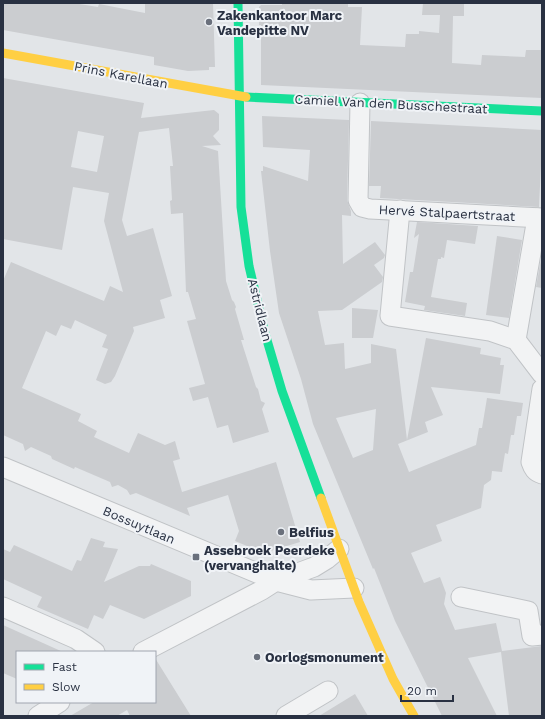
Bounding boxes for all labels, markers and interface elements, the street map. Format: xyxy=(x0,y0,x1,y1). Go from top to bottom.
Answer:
place label: Zakenkantoor Marc Vandepitte NV xyxy=(217,8,343,38)
marker: Zakenkantoor Marc Vandepitte NV xyxy=(204,17,214,27)
street label: Prins Karellaan xyxy=(73,59,169,91)
street label: Camiel Van den Busschestraat xyxy=(294,91,488,117)
street label: Hervé Stalpaertstraat xyxy=(378,202,516,224)
street label: Astridlaan xyxy=(245,277,275,343)
street label: Bossuytlaan xyxy=(101,503,177,547)
place label: Belfius xyxy=(289,525,334,540)
marker: Belfius xyxy=(276,527,286,537)
place label: Assebroek Peerdeke (vervanghalte) xyxy=(204,543,335,573)
marker: Assebroek Peerdeke (vervanghalte) xyxy=(191,552,201,562)
place label: Oorlogsmonument xyxy=(265,650,384,665)
legend xyxy=(16,651,156,703)
marker: Oorlogsmonument xyxy=(252,652,262,662)
text: Fast xyxy=(52,660,77,674)
scale bar xyxy=(401,677,453,703)
text: Slow xyxy=(52,680,80,694)
text: 20 m xyxy=(407,684,437,698)

